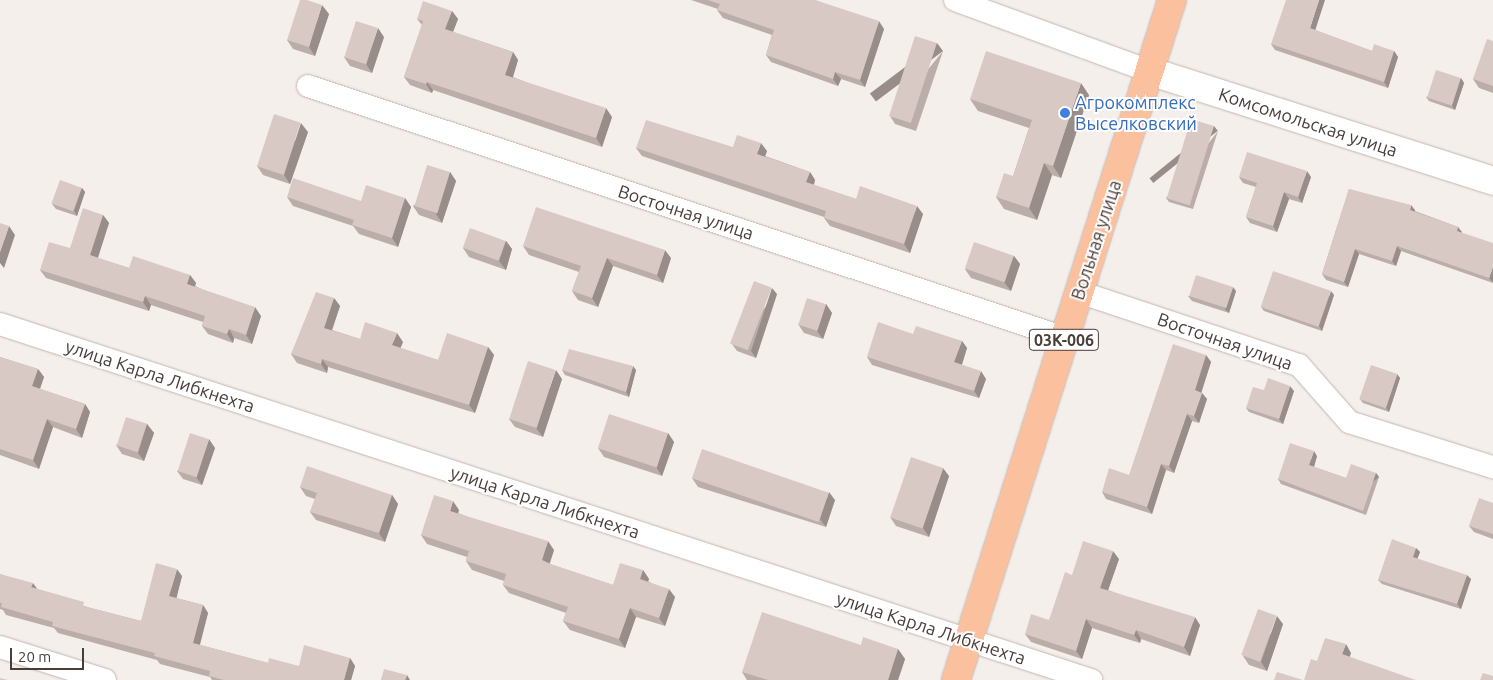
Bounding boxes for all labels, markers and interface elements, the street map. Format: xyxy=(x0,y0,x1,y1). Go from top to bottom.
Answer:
street label: Комсомольская улица xyxy=(1216,83,1400,161)
place label: Агрокомплекс Выселковский xyxy=(1075,92,1197,134)
marker: Агрокомплекс Выселковский xyxy=(1059,107,1071,119)
street label: Вольная улица xyxy=(1066,177,1126,303)
street label: Восточная улица xyxy=(615,180,757,244)
street label: Восточная улица xyxy=(1155,308,1295,374)
road number: 03К-006 xyxy=(1028,326,1100,354)
street label: улица Карла Либкнехта xyxy=(63,335,257,417)
street label: улица Карла Либкнехта xyxy=(448,461,642,543)
street label: улица Карла Либкнехта xyxy=(834,587,1028,669)
scale bar xyxy=(12,638,86,670)
text: 20 m xyxy=(18,648,51,665)

